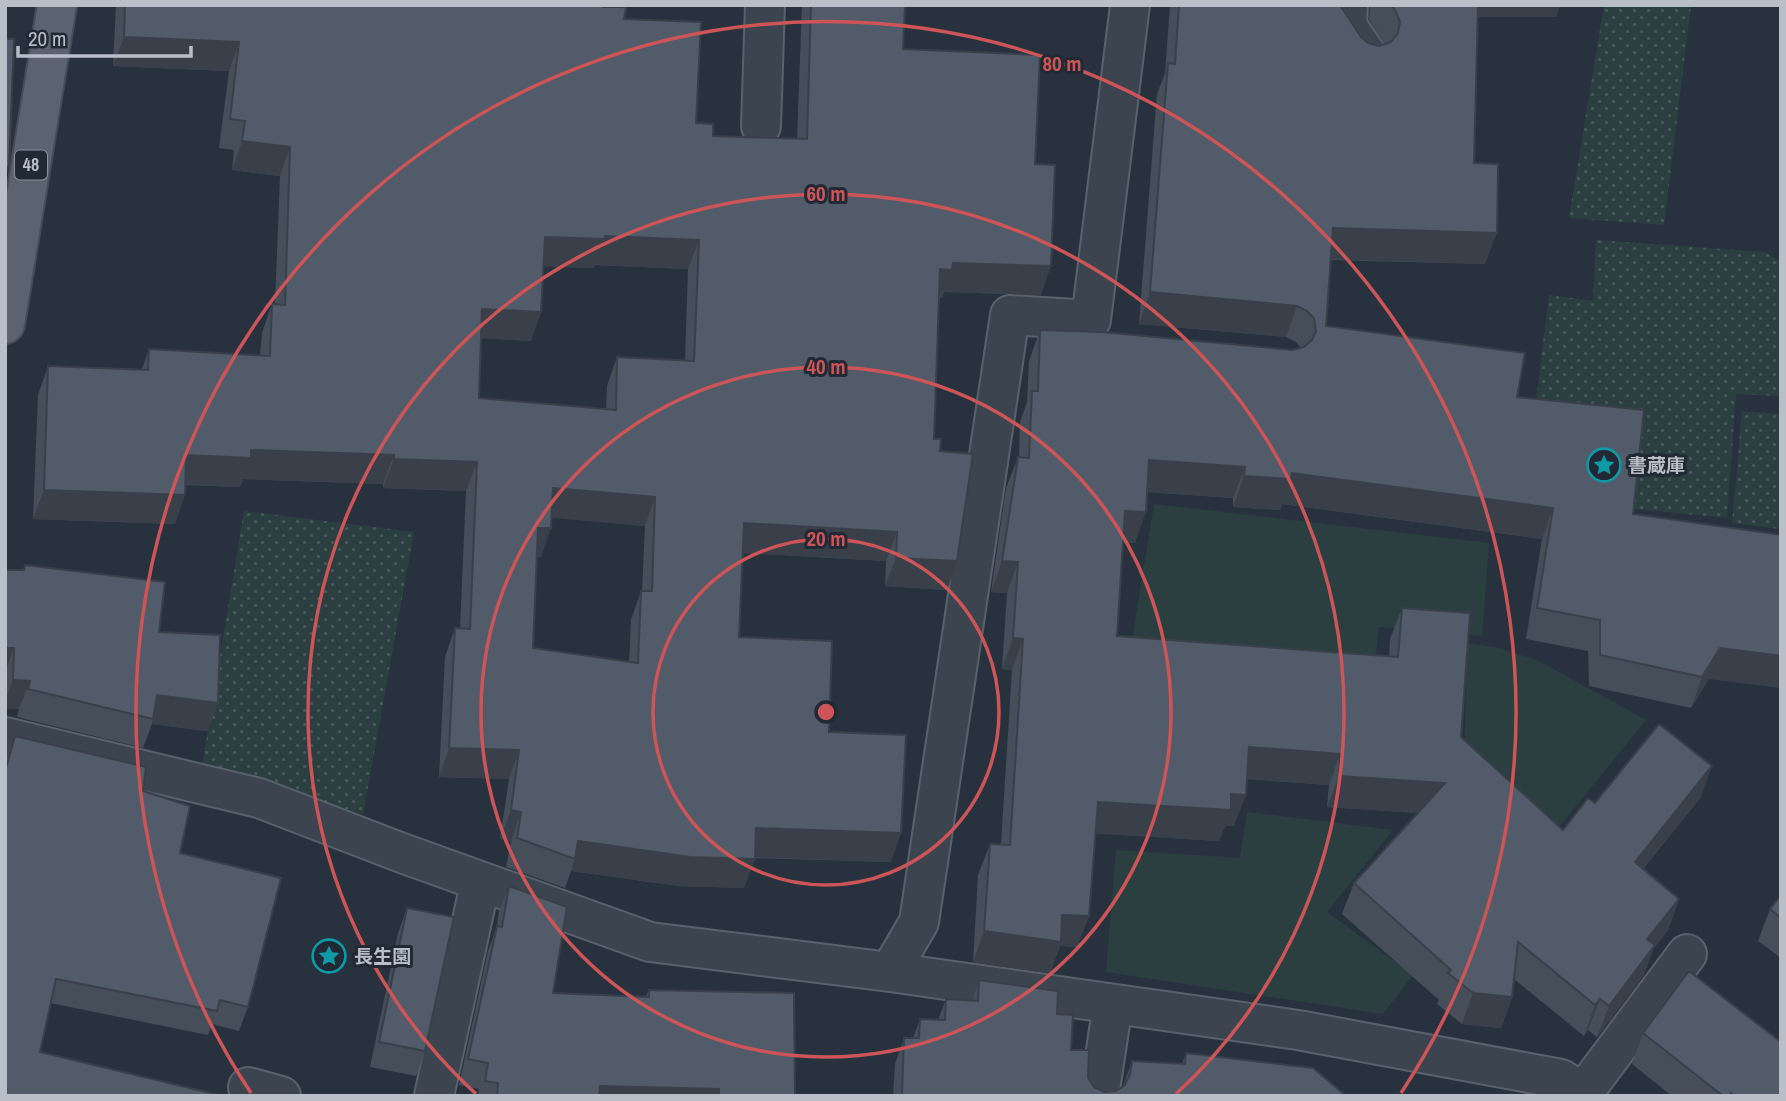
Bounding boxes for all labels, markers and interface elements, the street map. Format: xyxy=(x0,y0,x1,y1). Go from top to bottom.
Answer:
scale bar xyxy=(18,14,191,58)
text: 20 m xyxy=(28,24,66,53)
text: 80 m xyxy=(1042,49,1082,78)
road number: 48 xyxy=(15,150,47,180)
text: 60 m xyxy=(806,179,846,208)
text: 40 m xyxy=(806,352,846,381)
place icon: 書蔵庫 xyxy=(1585,446,1623,484)
place label: 書蔵庫 xyxy=(1628,452,1685,478)
text: 20 m xyxy=(806,524,846,553)
centre of rings xyxy=(814,700,838,724)
place icon: 長生園 xyxy=(310,937,348,975)
place label: 長生園 xyxy=(354,943,411,969)

